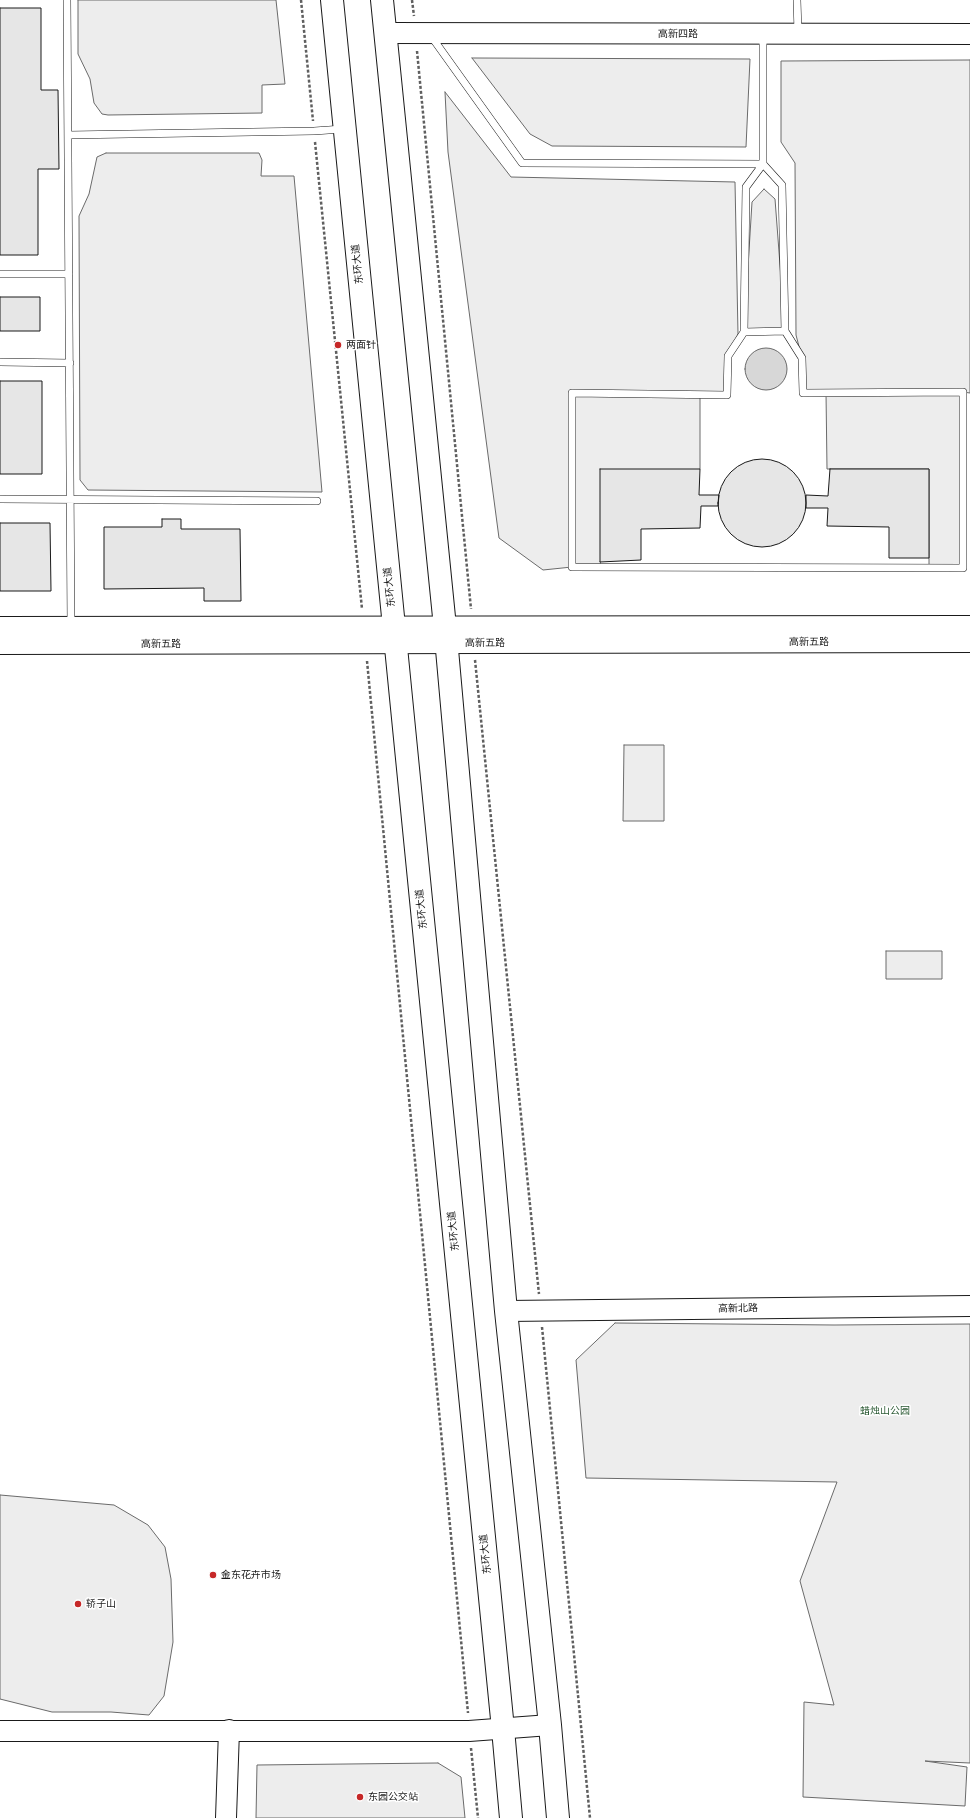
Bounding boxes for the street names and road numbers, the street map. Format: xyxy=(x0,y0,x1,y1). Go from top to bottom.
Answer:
street label: 高新四路 xyxy=(658,28,698,40)
street label: 东环大道 xyxy=(350,243,366,285)
street label: 东环大道 xyxy=(382,566,398,608)
street label: 高新五路 xyxy=(789,636,829,648)
street label: 高新五路 xyxy=(465,637,505,649)
street label: 高新五路 xyxy=(141,638,181,650)
street label: 东环大道 xyxy=(414,888,430,930)
street label: 东环大道 xyxy=(446,1210,462,1252)
street label: 高新北路 xyxy=(718,1303,758,1315)
street label: 东环大道 xyxy=(478,1533,494,1575)

